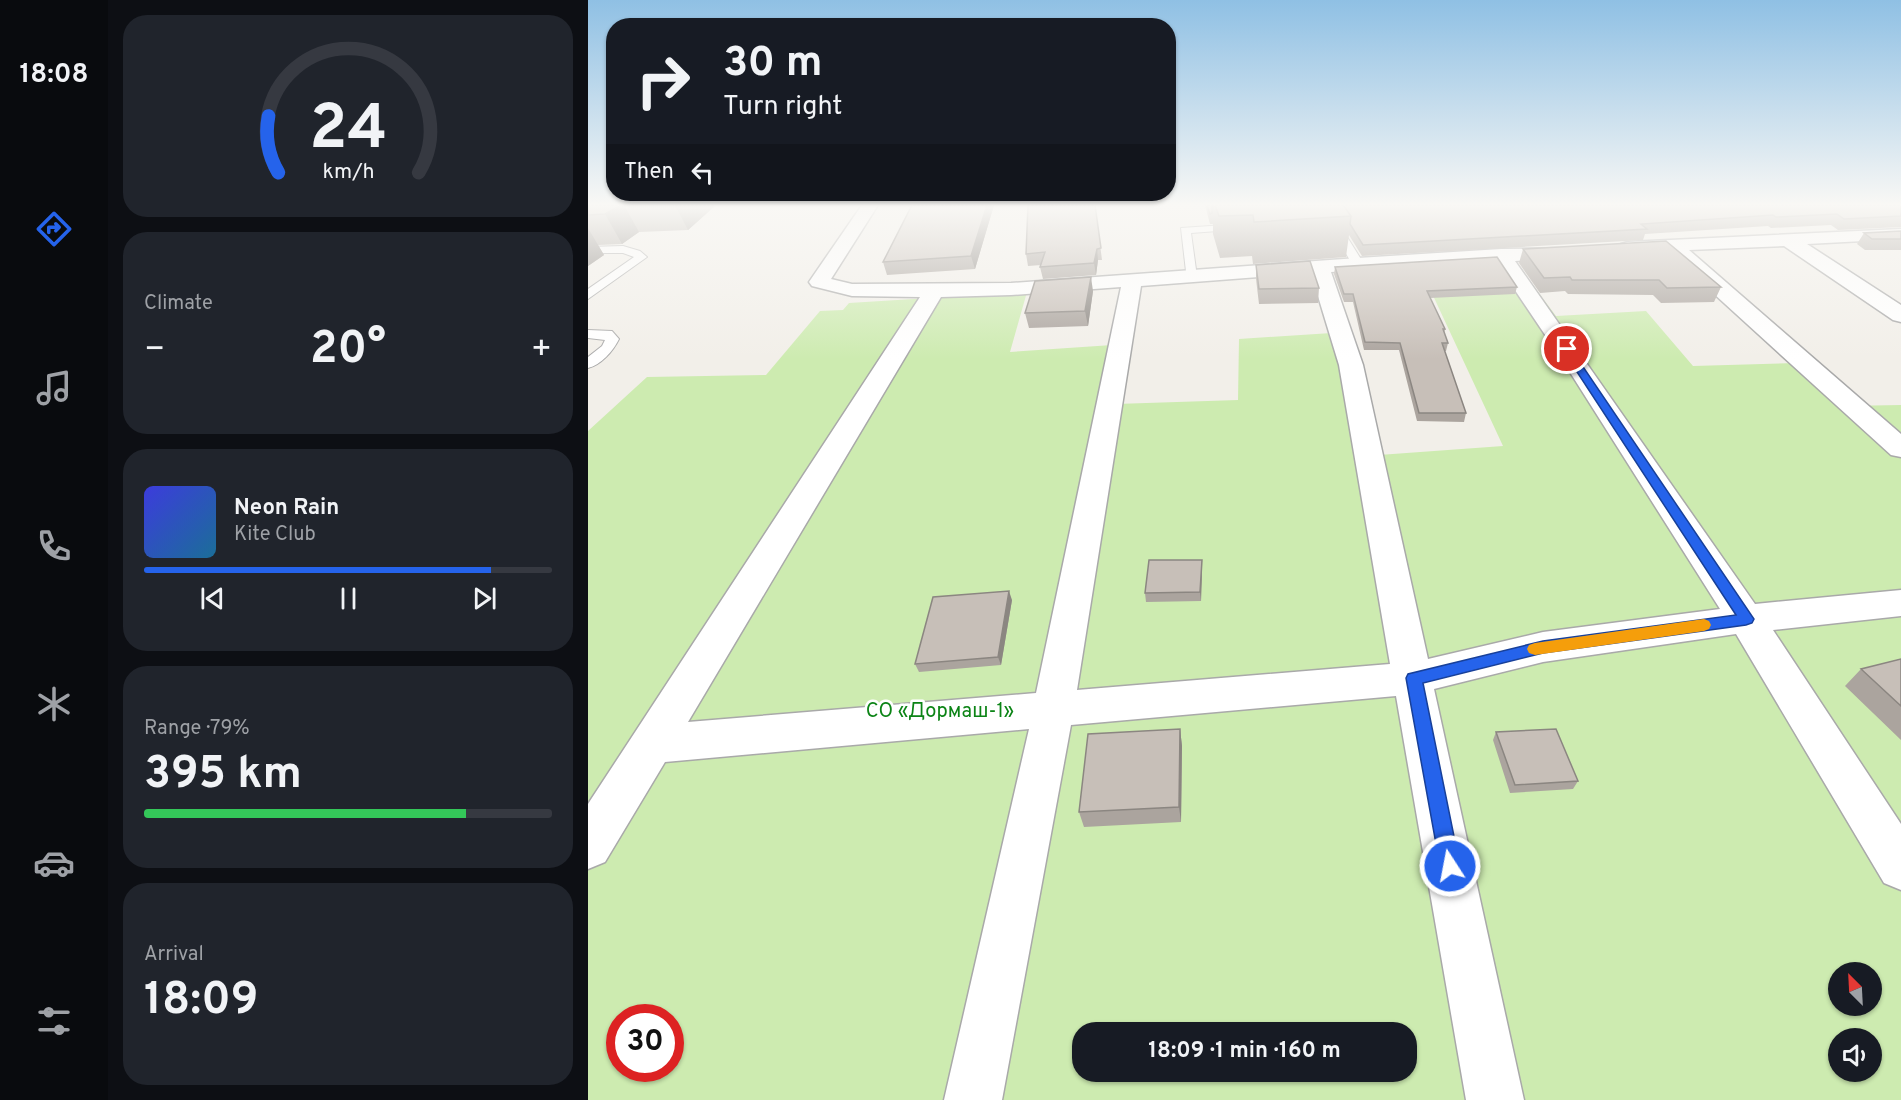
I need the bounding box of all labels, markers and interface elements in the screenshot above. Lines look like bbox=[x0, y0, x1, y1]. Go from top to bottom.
text: 30 m bbox=[723, 38, 822, 91]
icon: right bbox=[624, 42, 702, 120]
text: 18:08 bbox=[19, 58, 89, 92]
text: Turn right bbox=[723, 90, 842, 124]
text: 24 bbox=[309, 92, 387, 171]
icon: left bbox=[686, 156, 719, 189]
text: km/h bbox=[322, 159, 374, 186]
text: Then bbox=[624, 159, 674, 186]
icon: directions bbox=[33, 208, 75, 250]
text: Climate bbox=[144, 291, 213, 317]
text: 20° bbox=[310, 322, 386, 379]
pin bbox=[1541, 323, 1592, 374]
text: − bbox=[144, 330, 165, 372]
text: + bbox=[531, 330, 552, 372]
icon: arrive bbox=[1550, 332, 1583, 365]
icon: music bbox=[33, 367, 75, 409]
text: Neon Rain bbox=[234, 495, 339, 522]
text: Kite Club bbox=[234, 522, 316, 548]
icon: phone bbox=[33, 525, 75, 567]
icon: previous bbox=[196, 582, 229, 615]
icon: pause bbox=[332, 582, 365, 615]
icon: next bbox=[468, 582, 501, 615]
icon: climate bbox=[33, 683, 75, 725]
park label: СО «Дормаш-1» bbox=[866, 699, 1014, 725]
text: Range · 79% bbox=[144, 716, 250, 742]
text: 395 km bbox=[144, 747, 302, 804]
position arrow bbox=[1418, 834, 1482, 898]
icon: car bbox=[33, 842, 75, 884]
text: Arrival bbox=[144, 942, 204, 968]
north arrow bbox=[1828, 962, 1882, 1016]
map controls bbox=[1828, 962, 1882, 1082]
text: 18:09 bbox=[144, 973, 258, 1030]
icon: filters bbox=[33, 1000, 75, 1042]
speed limit sign: 30 bbox=[606, 1004, 684, 1082]
button: sound bbox=[1828, 1028, 1882, 1082]
text: 18:09 · 1 min · 160 m bbox=[1148, 1038, 1341, 1065]

